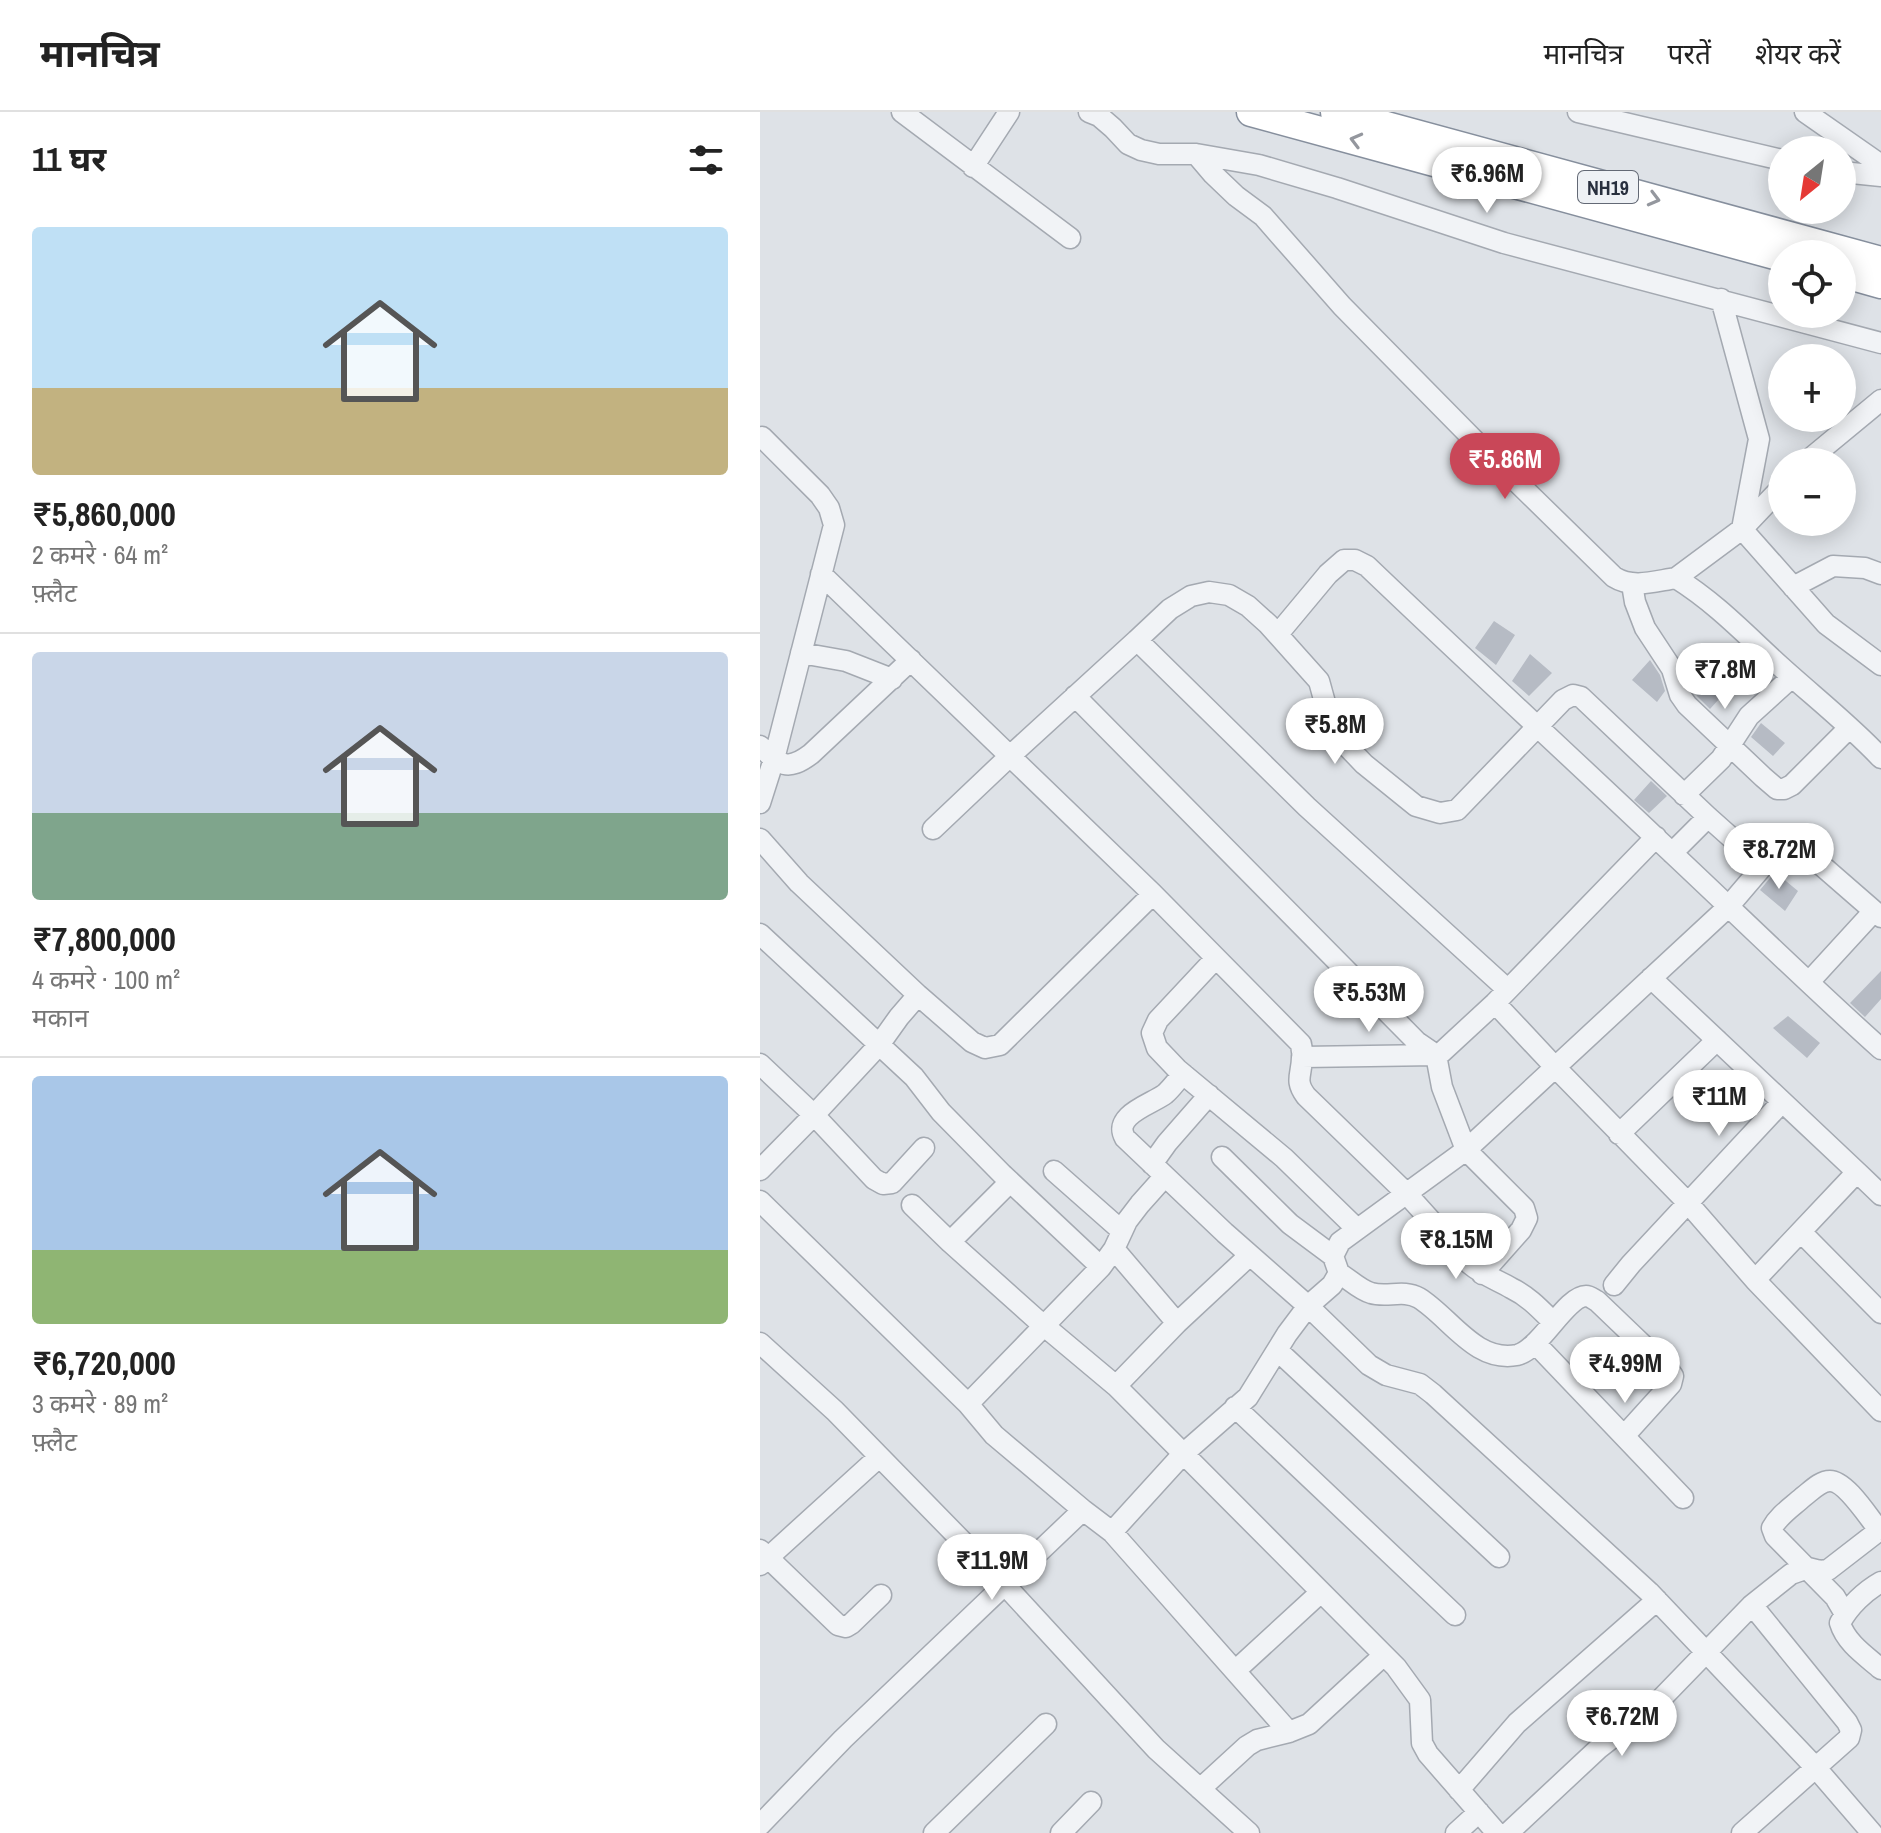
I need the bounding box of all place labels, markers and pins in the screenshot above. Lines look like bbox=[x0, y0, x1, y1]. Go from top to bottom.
pin: ₹6.96M bbox=[1422, 147, 1552, 215]
pin: ₹5.86M bbox=[1440, 433, 1570, 501]
pin: ₹7.8M bbox=[1669, 643, 1781, 711]
pin: ₹5.8M bbox=[1279, 698, 1391, 766]
pin: ₹8.72M bbox=[1714, 823, 1844, 891]
pin: ₹5.53M bbox=[1304, 966, 1434, 1034]
pin: ₹11M bbox=[1672, 1070, 1766, 1138]
pin: ₹8.15M bbox=[1391, 1213, 1521, 1281]
pin: ₹4.99M bbox=[1560, 1337, 1690, 1405]
pin: ₹11.9M bbox=[927, 1534, 1057, 1602]
pin: ₹6.72M bbox=[1557, 1690, 1687, 1758]

